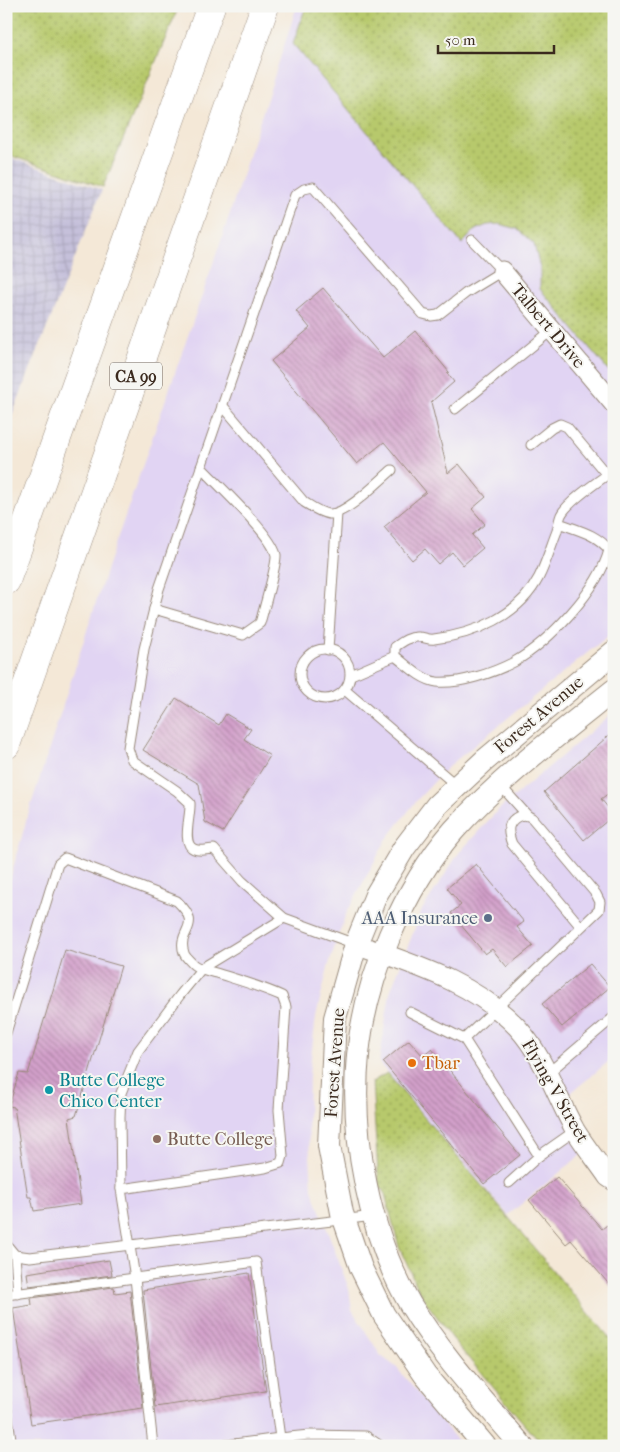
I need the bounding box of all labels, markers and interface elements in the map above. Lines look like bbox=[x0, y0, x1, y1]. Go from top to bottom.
scale bar bbox=[438, 22, 554, 54]
text: 50 m bbox=[445, 31, 476, 49]
street label: Talbert Drive bbox=[506, 279, 590, 373]
road number: CA 99 bbox=[110, 362, 162, 390]
street label: Forest Avenue bbox=[490, 672, 588, 758]
place label: AAA Insurance bbox=[361, 908, 478, 929]
marker: AAA Insurance bbox=[482, 912, 494, 924]
street label: Forest Avenue bbox=[321, 1007, 349, 1119]
street label: Flying V Street bbox=[517, 1035, 593, 1147]
place label: Tbar bbox=[422, 1053, 460, 1074]
marker: Tbar bbox=[406, 1057, 418, 1069]
place label: Butte College Chico Center bbox=[59, 1070, 165, 1112]
marker: Butte College Chico Center bbox=[43, 1084, 55, 1096]
place label: Butte College bbox=[167, 1129, 273, 1150]
marker: Butte College bbox=[151, 1133, 163, 1145]

